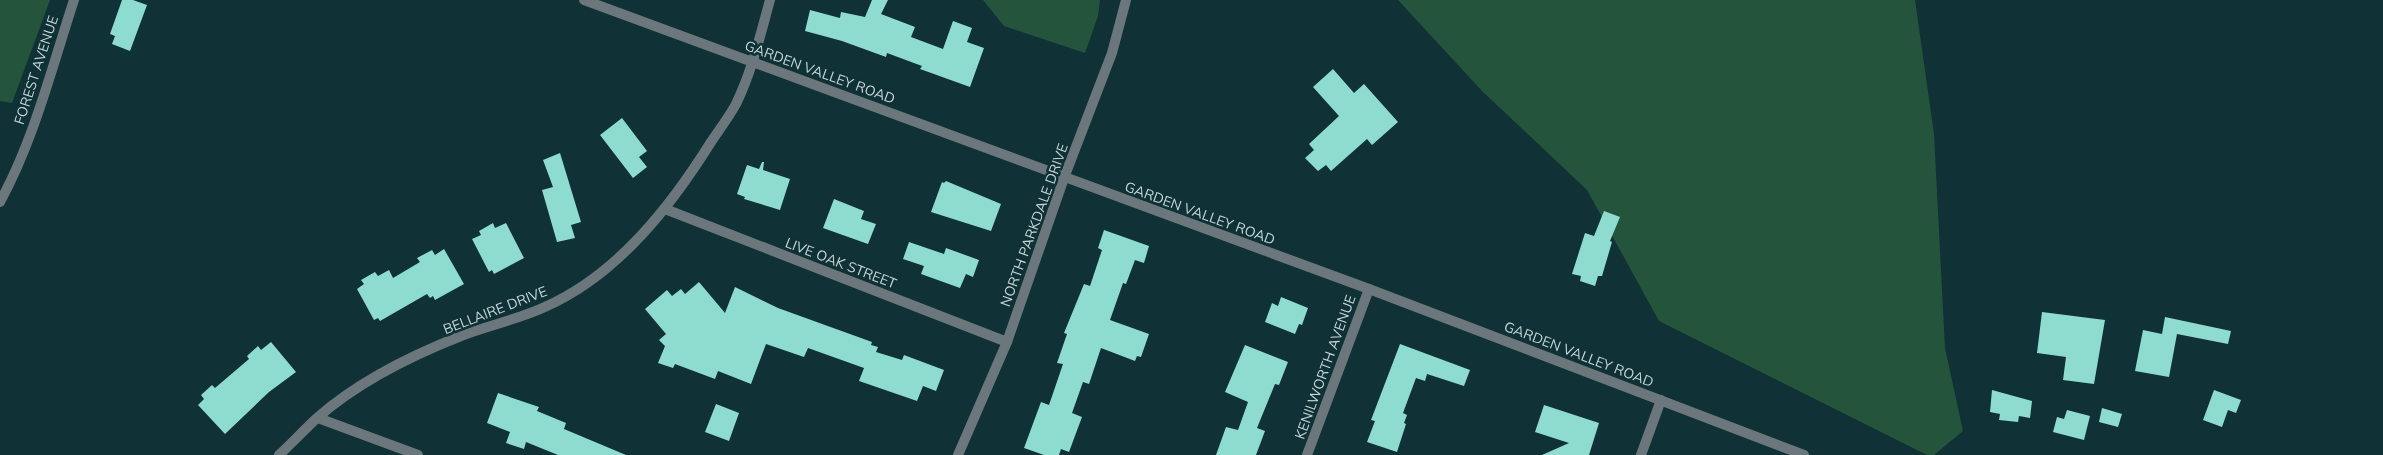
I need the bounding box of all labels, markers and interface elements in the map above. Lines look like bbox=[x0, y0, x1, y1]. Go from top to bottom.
street label: FOREST AVENUE bbox=[10, 13, 62, 127]
street label: GARDEN VALLEY ROAD bbox=[742, 36, 898, 108]
street label: NORTH PARKDALE DRIVE bbox=[996, 141, 1072, 309]
street label: GARDEN VALLEY ROAD bbox=[1122, 177, 1278, 249]
street label: LIVE OAK STREET bbox=[783, 233, 900, 293]
street label: BELLAIRE DRIVE bbox=[440, 282, 550, 338]
street label: KENILWORTH AVENUE bbox=[1290, 292, 1360, 442]
street label: GARDEN VALLEY ROAD bbox=[1502, 317, 1656, 391]

